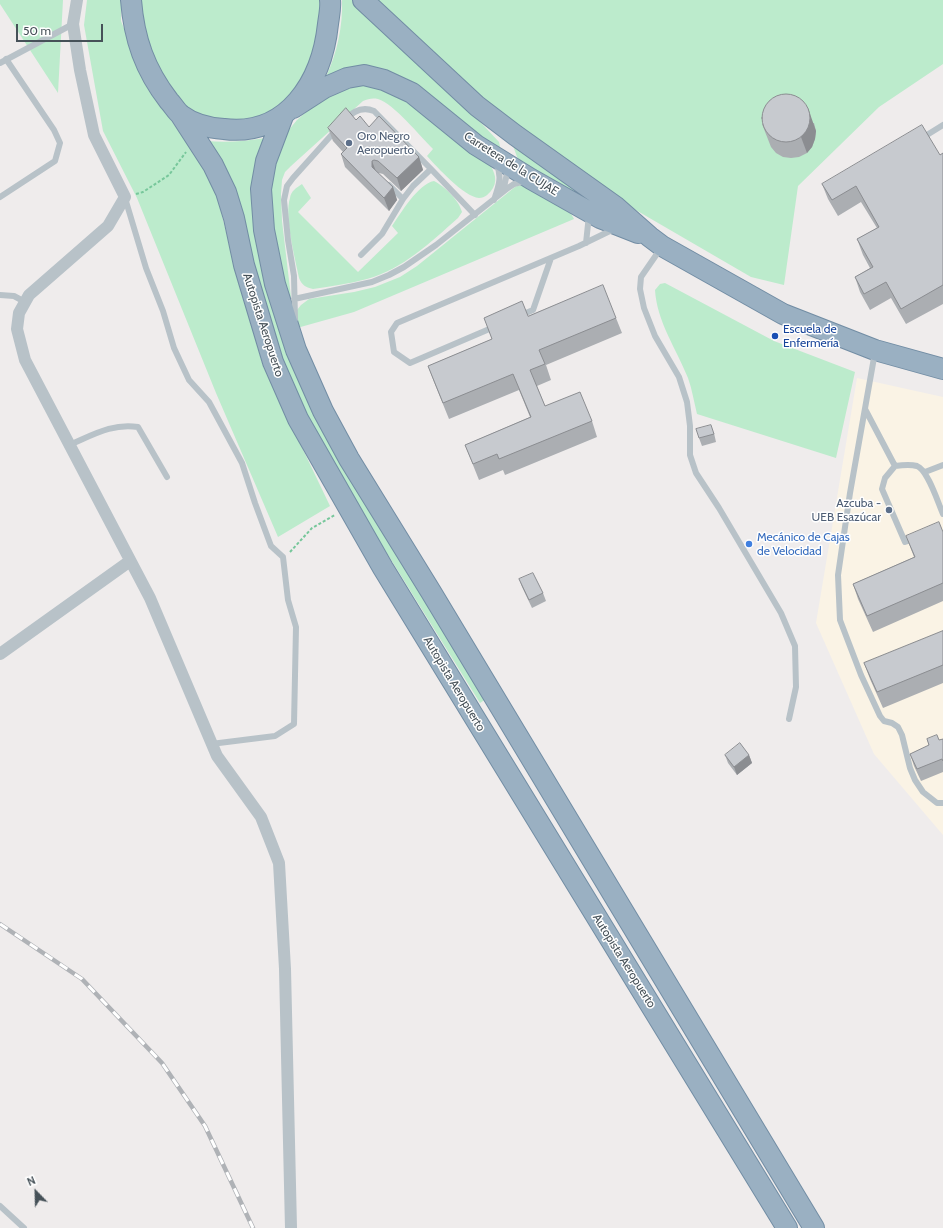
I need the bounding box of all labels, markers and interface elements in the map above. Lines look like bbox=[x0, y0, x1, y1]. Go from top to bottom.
scale bar bbox=[18, 16, 105, 42]
text: 50 m bbox=[23, 23, 51, 38]
place label: Oro Negro Aeropuerto bbox=[357, 129, 414, 157]
street label: Carretera de la CUJAE bbox=[461, 129, 561, 199]
marker: Oro Negro Aeropuerto bbox=[344, 138, 354, 148]
street label: Autopista Aeropuerto bbox=[239, 271, 287, 379]
place label: Escuela de Enfermería bbox=[783, 322, 839, 350]
marker: Escuela de Enfermería bbox=[770, 331, 780, 341]
place label: Azcuba - UEB Esazúcar bbox=[812, 496, 881, 524]
marker: Azcuba - UEB Esazúcar bbox=[884, 505, 894, 515]
place label: Mecánico de Cajas de Velocidad bbox=[757, 530, 850, 558]
marker: Mecánico de Cajas de Velocidad bbox=[744, 539, 754, 549]
street label: Autopista Aeropuerto bbox=[420, 634, 488, 734]
street label: Autopista Aeropuerto bbox=[589, 911, 659, 1011]
north arrow bbox=[16, 1172, 56, 1212]
text: N bbox=[25, 1173, 38, 1189]

